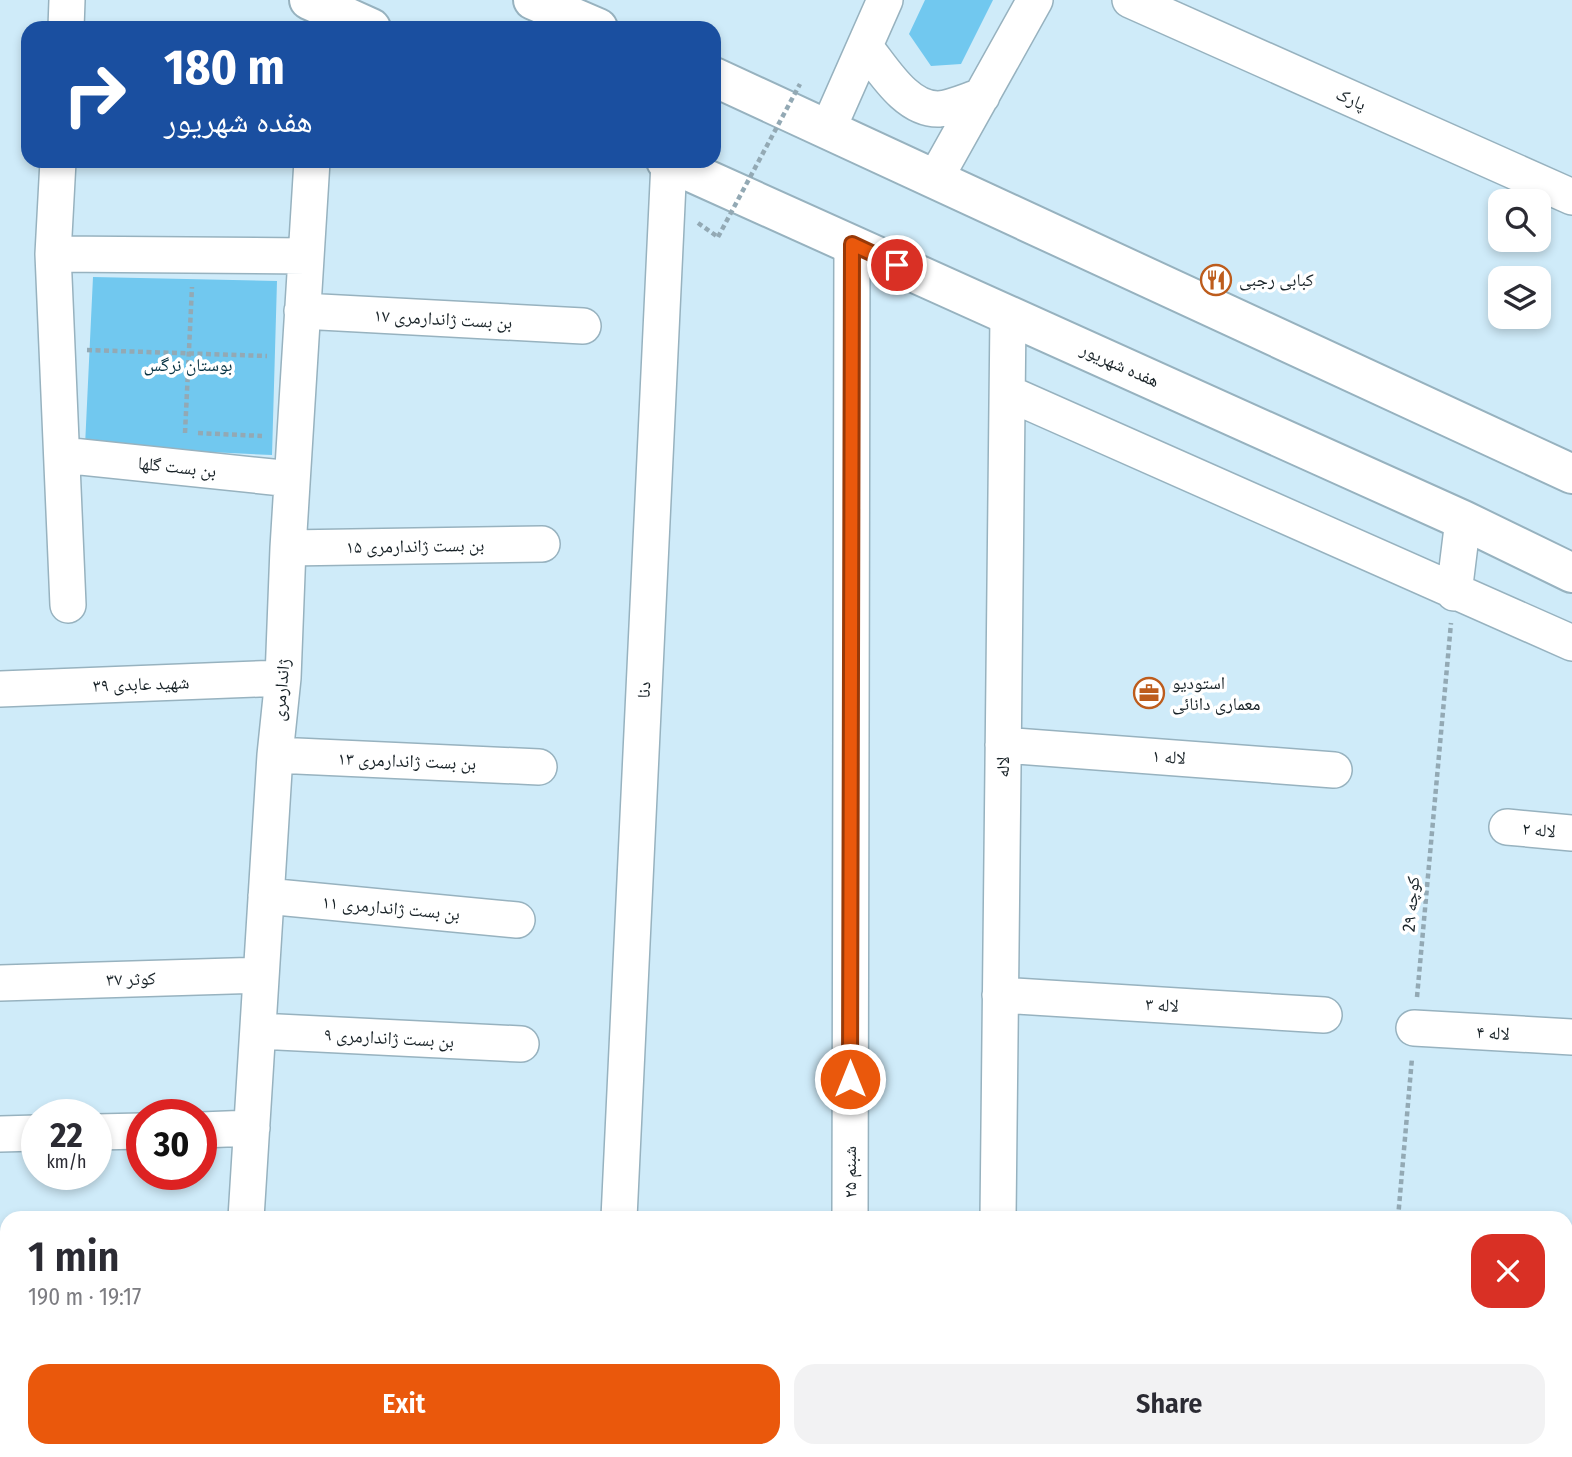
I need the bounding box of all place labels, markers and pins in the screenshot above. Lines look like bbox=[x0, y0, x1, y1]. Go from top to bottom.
pin bbox=[867, 235, 927, 295]
restaurant icon: کبابی رجبی bbox=[1199, 263, 1233, 297]
place label: کبابی رجبی bbox=[1239, 269, 1314, 291]
place label: استودیو معماری دانائی bbox=[1172, 672, 1261, 715]
office icon: استودیو معماری دانائی bbox=[1132, 676, 1166, 710]

